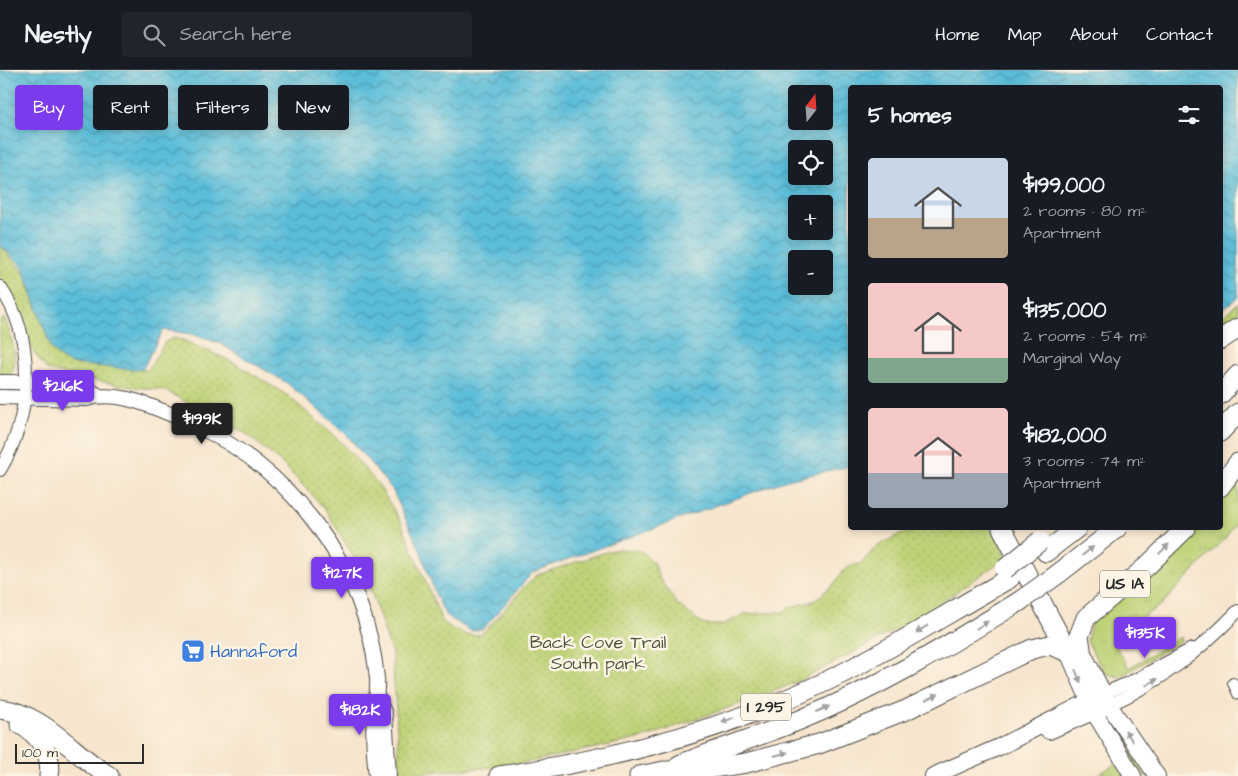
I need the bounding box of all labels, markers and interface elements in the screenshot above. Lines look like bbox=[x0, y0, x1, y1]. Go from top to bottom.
search box bbox=[122, 12, 472, 57]
text: Nestly bbox=[25, 18, 92, 52]
icon: search bbox=[140, 21, 168, 49]
text: Search here bbox=[180, 21, 292, 48]
text: Home bbox=[935, 22, 980, 47]
text: Map bbox=[1008, 22, 1042, 47]
text: About bbox=[1070, 22, 1118, 47]
text: Contact bbox=[1146, 22, 1213, 47]
chip: Buy bbox=[15, 85, 83, 130]
chip: Rent bbox=[93, 85, 168, 130]
chip: Filters bbox=[178, 85, 268, 130]
chip: New bbox=[278, 85, 349, 130]
north arrow bbox=[788, 85, 832, 130]
map controls bbox=[788, 85, 833, 295]
text: 5 homes bbox=[868, 101, 952, 130]
icon: filters bbox=[1175, 101, 1203, 129]
button: locate bbox=[788, 140, 833, 185]
text: $199,000 bbox=[1023, 171, 1105, 200]
icon: home bbox=[908, 178, 968, 238]
button: + bbox=[788, 195, 833, 240]
text: 2 rooms · 80 m² bbox=[1023, 200, 1146, 222]
text: Apartment bbox=[1023, 222, 1101, 244]
button: − bbox=[788, 250, 833, 295]
text: $135,000 bbox=[1023, 296, 1106, 325]
icon: home bbox=[908, 303, 968, 363]
text: 2 rooms · 54 m² bbox=[1023, 325, 1148, 347]
text: Marginal Way bbox=[1023, 347, 1121, 369]
pin: $216K bbox=[28, 370, 98, 412]
text: $216K bbox=[43, 375, 83, 397]
pin: $199K bbox=[167, 402, 237, 445]
text: $199K bbox=[183, 408, 221, 430]
text: $182,000 bbox=[1023, 421, 1107, 450]
icon: home bbox=[908, 428, 968, 488]
text: 3 rooms · 74 m² bbox=[1023, 450, 1146, 472]
text: Apartment bbox=[1023, 472, 1101, 494]
one-way arrow bbox=[1158, 543, 1170, 555]
one-way arrow bbox=[1081, 546, 1094, 557]
pin: $127K bbox=[307, 556, 377, 599]
text: $127K bbox=[322, 562, 362, 584]
road number: US 1A bbox=[1100, 570, 1150, 598]
pin: $135K bbox=[1110, 616, 1180, 659]
one-way arrow bbox=[975, 620, 989, 630]
text: $135K bbox=[1125, 622, 1165, 644]
one-way arrow bbox=[916, 624, 929, 633]
park label: Back Cove Trail South park bbox=[530, 630, 666, 676]
supermarket icon: Hannaford bbox=[180, 638, 206, 664]
place label: Hannaford bbox=[210, 639, 297, 664]
one-way arrow bbox=[1075, 669, 1083, 683]
one-way arrow bbox=[1146, 678, 1159, 687]
one-way arrow bbox=[925, 693, 940, 701]
pin: $182K bbox=[325, 694, 395, 736]
road number: I 295 bbox=[741, 694, 791, 720]
text: $182K bbox=[340, 699, 380, 721]
one-way arrow bbox=[816, 705, 830, 713]
one-way arrow bbox=[720, 716, 735, 724]
one-way arrow bbox=[1124, 729, 1134, 743]
scale bar bbox=[15, 741, 144, 764]
text: 100 m bbox=[22, 743, 58, 763]
one-way arrow bbox=[773, 750, 788, 758]

